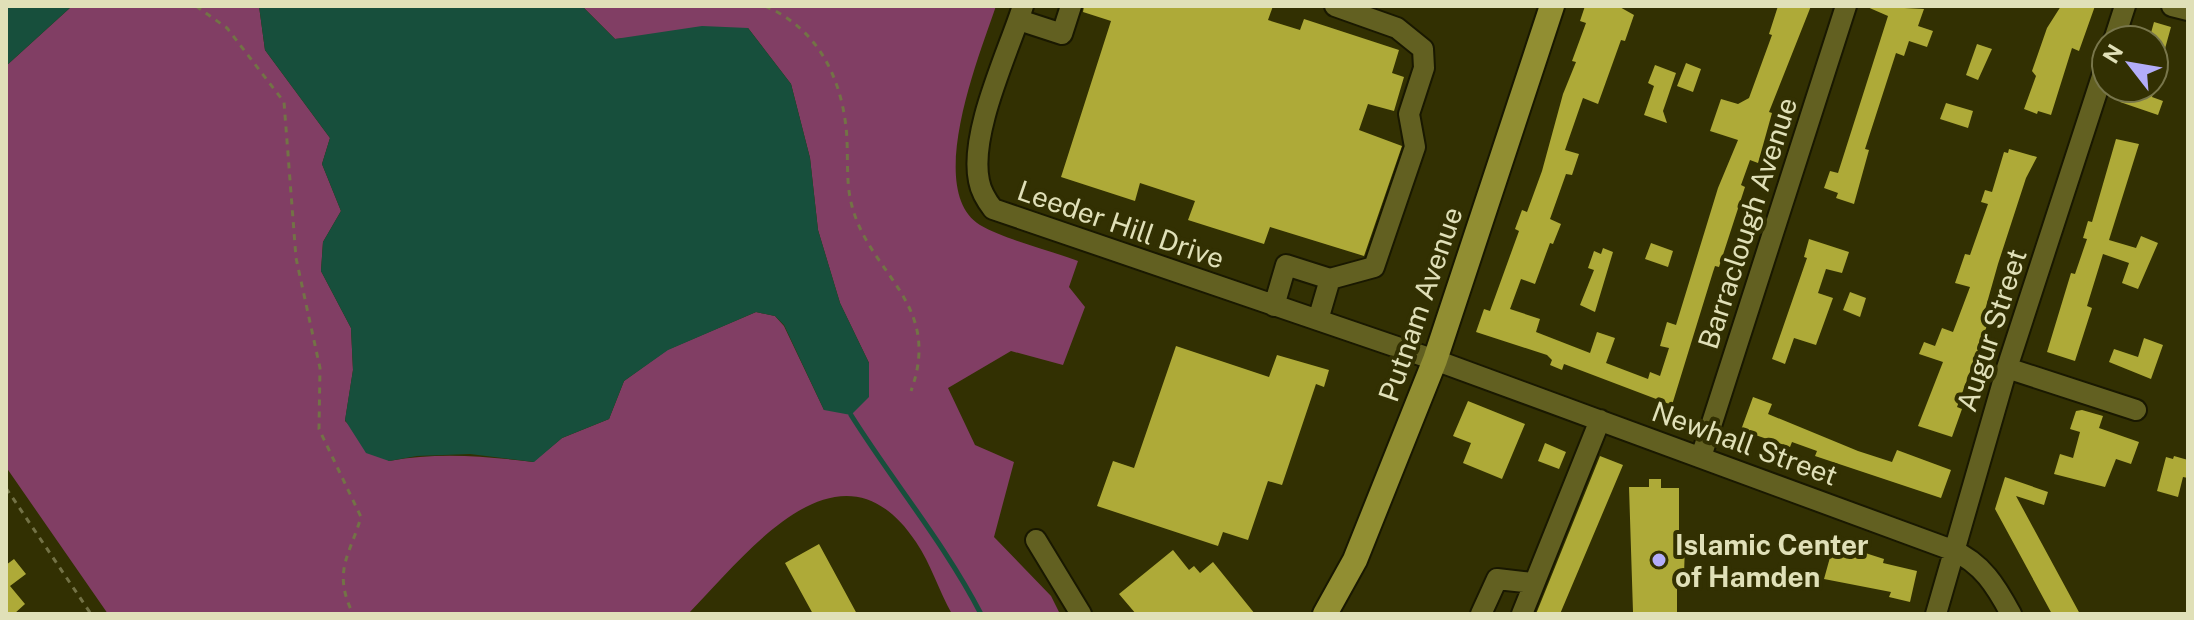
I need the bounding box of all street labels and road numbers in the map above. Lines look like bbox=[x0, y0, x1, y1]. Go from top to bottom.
street label: Barraclough Avenue bbox=[1691, 93, 1803, 353]
street label: Leeder Hill Drive bbox=[1013, 173, 1229, 275]
street label: Putnam Avenue bbox=[1371, 202, 1469, 406]
street label: Augur Street bbox=[1949, 245, 2033, 415]
street label: Newhall Street bbox=[1648, 394, 1842, 492]

